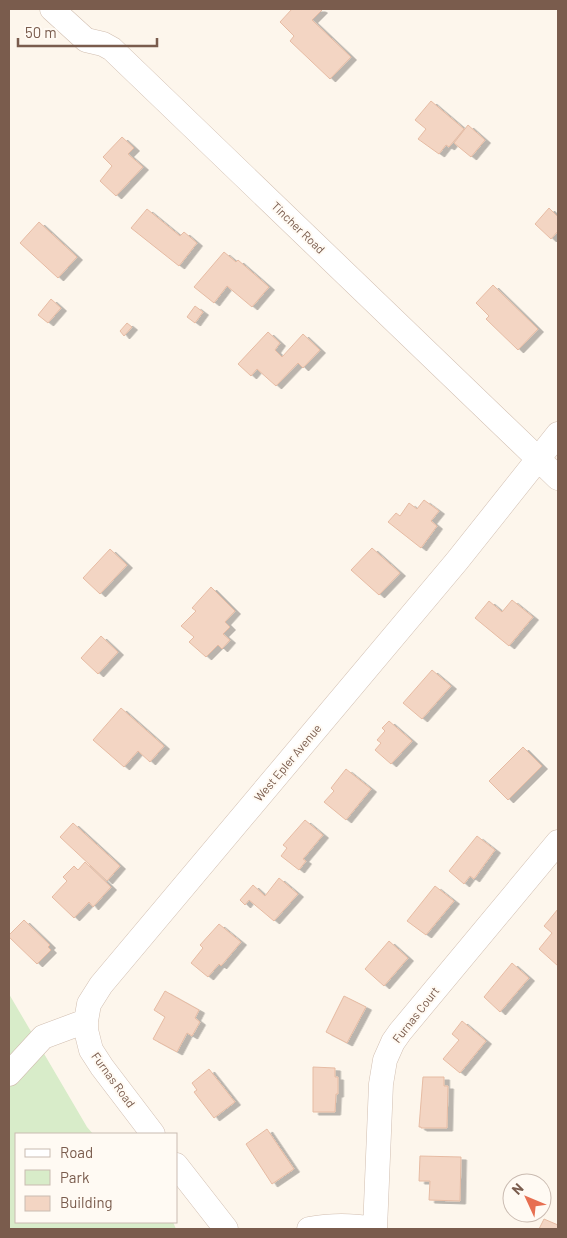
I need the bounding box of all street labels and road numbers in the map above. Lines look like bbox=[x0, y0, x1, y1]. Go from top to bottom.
street label: Tincher Road bbox=[269, 198, 328, 256]
street label: West Epler Avenue bbox=[251, 721, 324, 804]
street label: Furnas Court bbox=[389, 984, 441, 1045]
street label: Furnas Road bbox=[89, 1049, 139, 1110]

